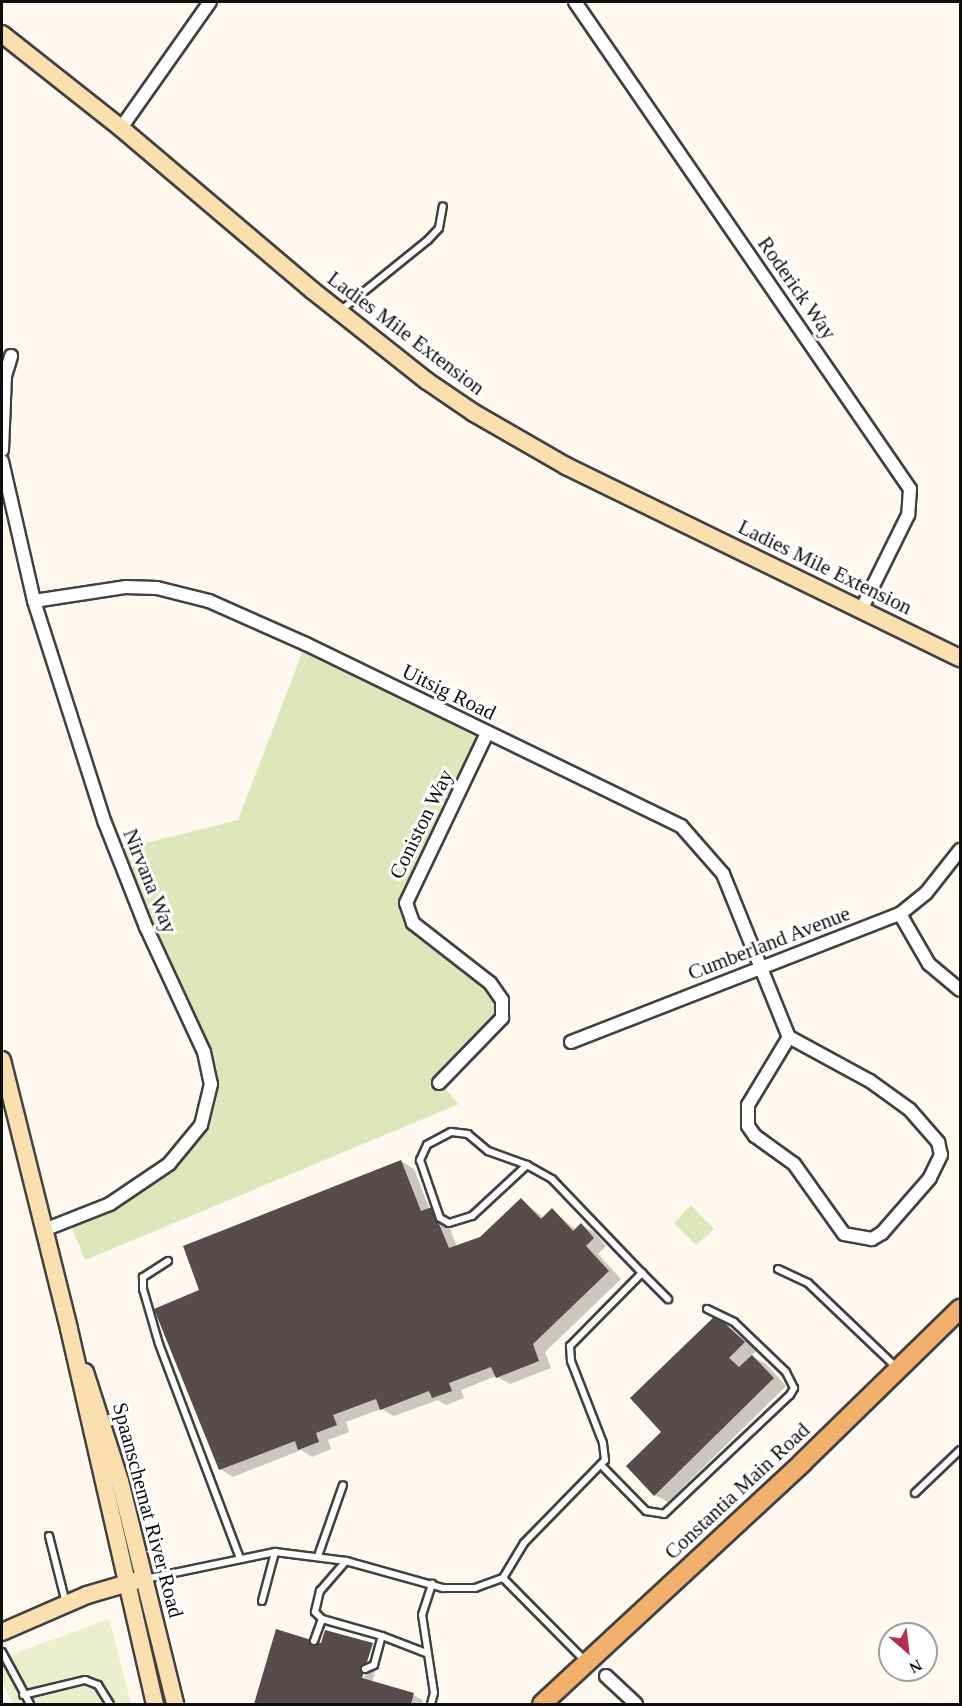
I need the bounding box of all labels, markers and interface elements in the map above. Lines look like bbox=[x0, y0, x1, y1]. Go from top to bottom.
street label: Roderick Way bbox=[752, 232, 842, 344]
street label: Ladies Mile Extension bbox=[322, 266, 490, 400]
street label: Ladies Mile Extension bbox=[734, 514, 916, 620]
street label: Uitsig Road bbox=[398, 659, 500, 725]
street label: Coniston Way bbox=[384, 765, 458, 883]
street label: Nirvana Way bbox=[118, 825, 182, 937]
street label: Cumberland Avenue bbox=[684, 900, 854, 986]
street label: Spaanschemat River Road bbox=[107, 1400, 189, 1620]
street label: Constantia Main Road bbox=[659, 1417, 815, 1565]
north arrow bbox=[878, 1622, 938, 1682]
text: N bbox=[907, 1656, 925, 1677]

